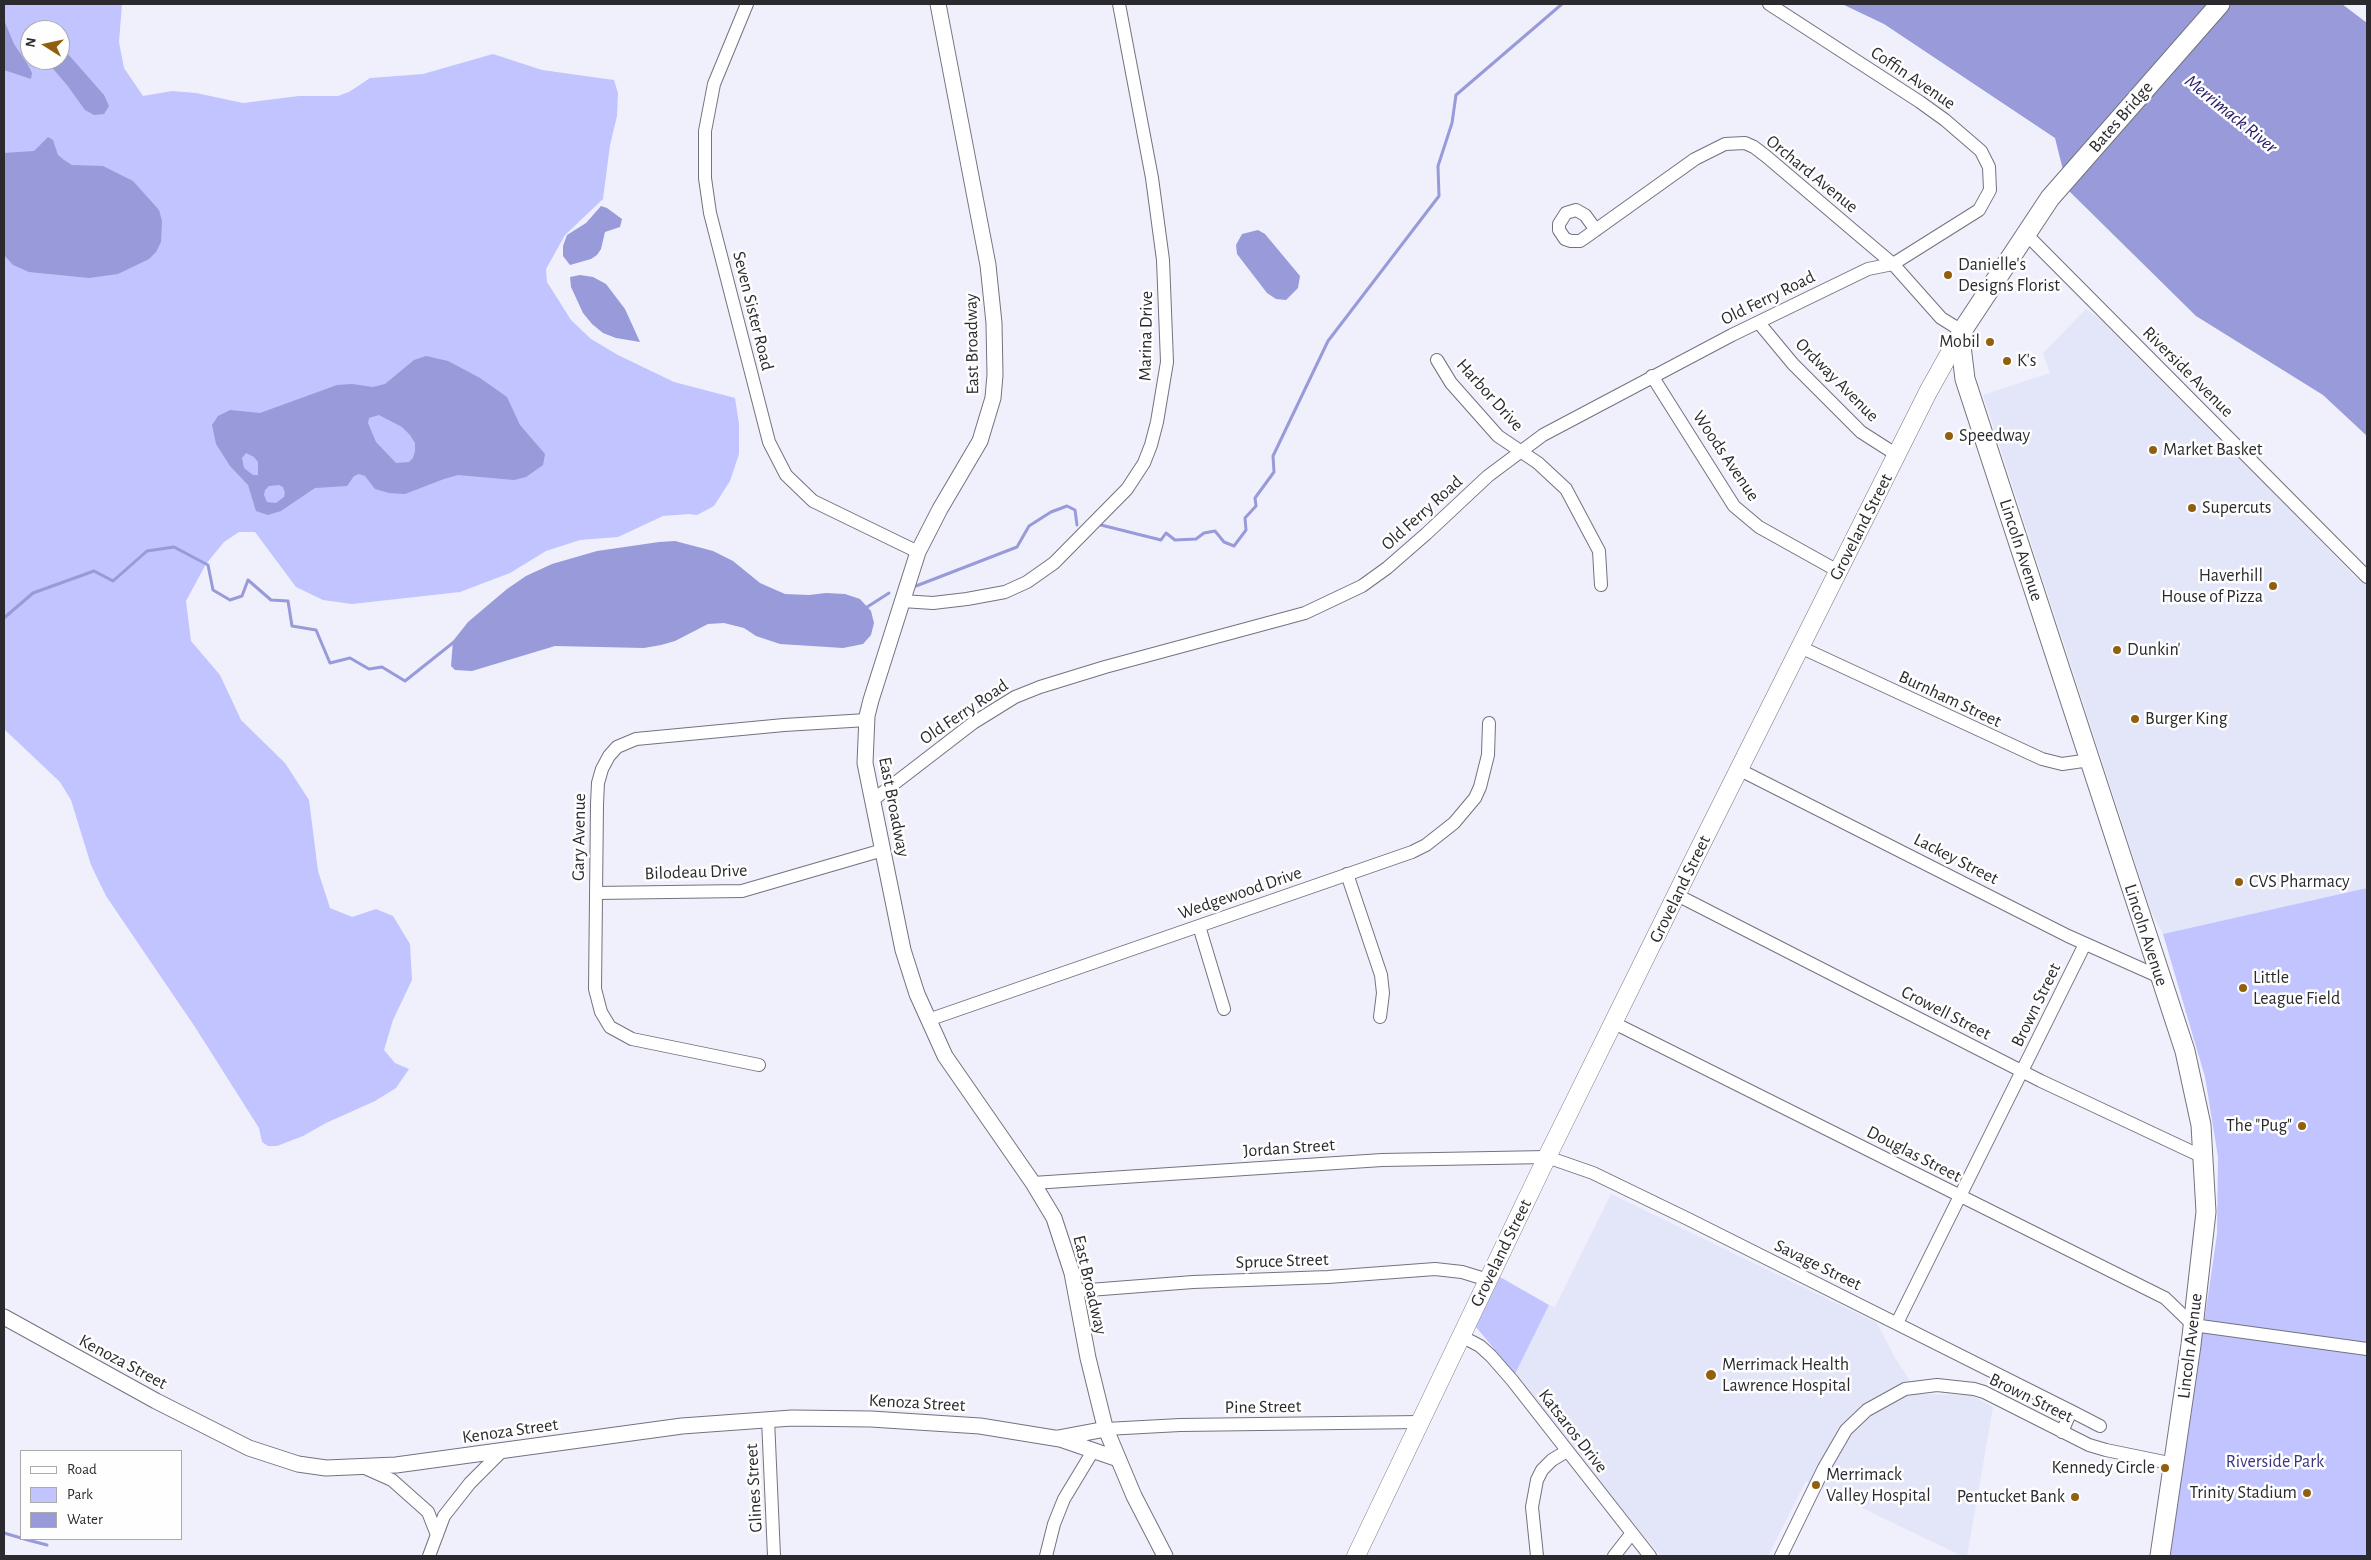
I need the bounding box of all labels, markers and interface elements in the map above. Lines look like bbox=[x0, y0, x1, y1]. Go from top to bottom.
north arrow bbox=[20, 20, 70, 70]
text: N bbox=[23, 37, 39, 49]
street label: Coffin Avenue bbox=[1866, 42, 1960, 114]
water label: Merrimack River bbox=[2180, 70, 2282, 158]
street label: Bates Bridge bbox=[2084, 77, 2158, 157]
street label: Orchard Avenue bbox=[1762, 130, 1862, 218]
street label: Seven Sister Road bbox=[728, 249, 778, 373]
place label: Danielle's Designs Florist bbox=[1958, 254, 2060, 296]
street label: Old Ferry Road bbox=[1717, 266, 1819, 330]
marker: Danielle's Designs Florist bbox=[1942, 269, 1954, 281]
street label: Marina Drive bbox=[1134, 291, 1158, 381]
street label: East Broadway bbox=[960, 293, 984, 395]
street label: Riverside Avenue bbox=[2138, 322, 2238, 422]
place label: Mobil bbox=[1939, 331, 1980, 353]
street label: Ordway Avenue bbox=[1791, 334, 1883, 426]
marker: Mobil bbox=[1984, 336, 1996, 348]
place label: K's bbox=[2017, 350, 2036, 372]
street label: Harbor Drive bbox=[1452, 354, 1528, 436]
marker: K's bbox=[2001, 355, 2013, 367]
street label: Woods Avenue bbox=[1688, 407, 1764, 505]
place label: Speedway bbox=[1959, 425, 2030, 447]
marker: Speedway bbox=[1943, 430, 1955, 442]
place label: Market Basket bbox=[2163, 439, 2263, 461]
marker: Market Basket bbox=[2147, 444, 2159, 456]
street label: Groveland Street bbox=[1825, 470, 1897, 584]
street label: Old Ferry Road bbox=[1377, 471, 1467, 555]
street label: Lincoln Avenue bbox=[1994, 496, 2048, 604]
place label: Supercuts bbox=[2202, 497, 2271, 519]
marker: Supercuts bbox=[2186, 502, 2198, 514]
place label: Haverhill House of Pizza bbox=[2161, 565, 2263, 608]
marker: Haverhill House of Pizza bbox=[2267, 580, 2279, 592]
place label: Dunkin' bbox=[2127, 639, 2181, 661]
marker: Dunkin' bbox=[2111, 644, 2123, 656]
street label: Burnham Street bbox=[1895, 666, 2005, 732]
street label: Old Ferry Road bbox=[916, 675, 1012, 749]
place label: Burger King bbox=[2145, 708, 2228, 730]
marker: Burger King bbox=[2129, 713, 2141, 725]
street label: East Broadway bbox=[874, 755, 914, 859]
street label: Gary Avenue bbox=[567, 793, 591, 881]
street label: Lackey Street bbox=[1910, 829, 2002, 889]
street label: Groveland Street bbox=[1645, 832, 1715, 946]
street label: Bilodeau Drive bbox=[644, 859, 748, 885]
street label: Wedgewood Drive bbox=[1175, 862, 1305, 924]
place label: CVS Pharmacy bbox=[2249, 871, 2350, 893]
marker: CVS Pharmacy bbox=[2233, 876, 2245, 888]
street label: Lincoln Avenue bbox=[2119, 881, 2173, 989]
street label: Brown Street bbox=[2006, 960, 2066, 1050]
place label: Little League Field bbox=[2253, 967, 2340, 1010]
street label: Crowell Street bbox=[1898, 981, 1994, 1045]
marker: Little League Field bbox=[2237, 982, 2249, 994]
place label: The "Pug" bbox=[2226, 1115, 2292, 1137]
marker: The "Pug" bbox=[2296, 1120, 2308, 1132]
street label: Douglas Street bbox=[1863, 1121, 1965, 1187]
street label: Jordan Street bbox=[1242, 1134, 1336, 1162]
street label: Groveland Street bbox=[1466, 1196, 1536, 1310]
street label: East Broadway bbox=[1068, 1233, 1112, 1337]
street label: Savage Street bbox=[1771, 1235, 1865, 1295]
street label: Spruce Street bbox=[1235, 1249, 1329, 1273]
street label: Lincoln Avenue bbox=[2173, 1292, 2207, 1400]
street label: Kenoza Street bbox=[75, 1330, 171, 1394]
place label: Merrimack Health Lawrence Hospital bbox=[1722, 1354, 1851, 1396]
marker: Merrimack Health Lawrence Hospital bbox=[1704, 1368, 1718, 1382]
street label: Brown Street bbox=[1986, 1368, 2076, 1428]
street label: Katsaros Drive bbox=[1534, 1385, 1612, 1477]
street label: Kenoza Street bbox=[868, 1390, 966, 1416]
street label: Pine Street bbox=[1224, 1396, 1302, 1418]
street label: Kenoza Street bbox=[461, 1414, 559, 1448]
street label: Glines Street bbox=[741, 1443, 767, 1533]
legend bbox=[20, 1450, 182, 1540]
park label: Riverside Park bbox=[2226, 1451, 2324, 1473]
place label: Kennedy Circle bbox=[2051, 1457, 2155, 1479]
text: Road bbox=[67, 1462, 97, 1477]
marker: Kennedy Circle bbox=[2159, 1462, 2171, 1474]
place label: Merrimack Valley Hospital bbox=[1826, 1464, 1931, 1506]
marker: Merrimack Valley Hospital bbox=[1810, 1479, 1822, 1491]
place label: Trinity Stadium bbox=[2190, 1482, 2297, 1504]
place label: Pentucket Bank bbox=[1957, 1486, 2065, 1508]
text: Park bbox=[67, 1487, 93, 1502]
marker: Trinity Stadium bbox=[2301, 1487, 2313, 1499]
marker: Pentucket Bank bbox=[2069, 1491, 2081, 1503]
text: Water bbox=[67, 1512, 103, 1527]

